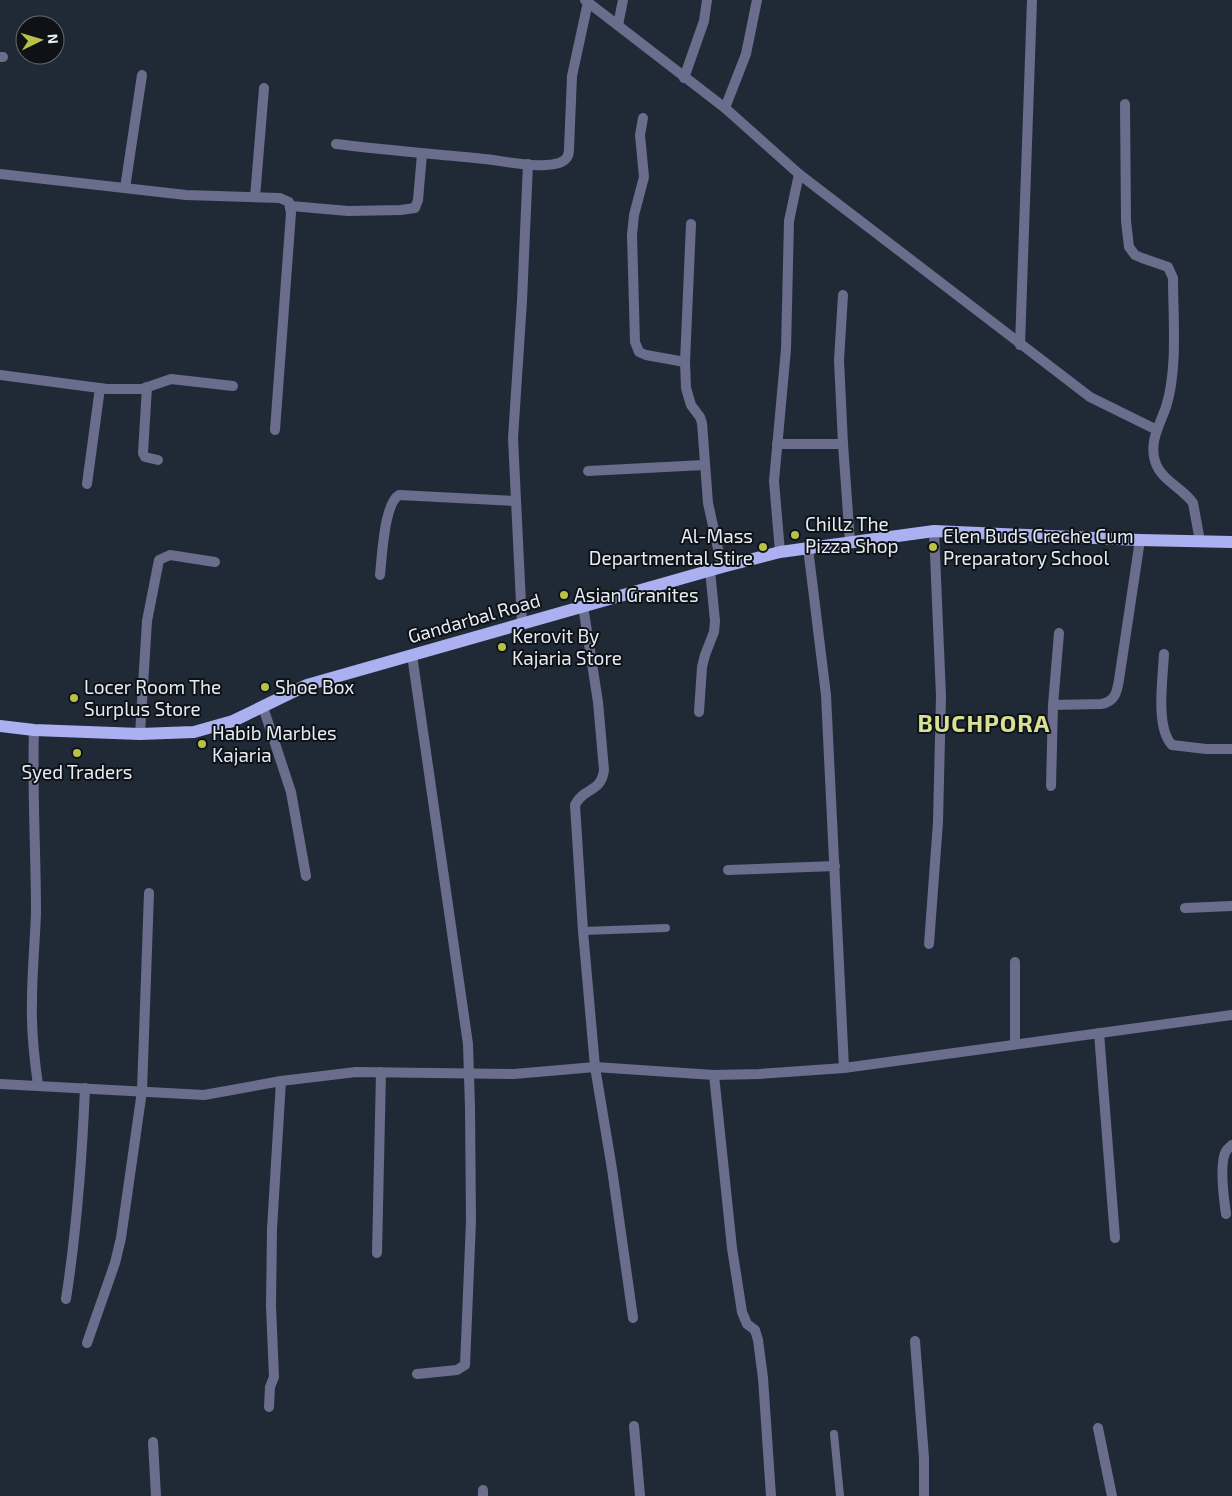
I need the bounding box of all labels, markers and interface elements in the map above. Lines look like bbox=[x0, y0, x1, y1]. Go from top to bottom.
north arrow bbox=[15, 15, 65, 65]
text: N bbox=[45, 33, 62, 45]
place label: Chillz The Pizza Shop bbox=[805, 512, 898, 557]
place label: Al-Mass Departmental Stire bbox=[589, 524, 753, 569]
place label: Elen Buds Creche Cum Preparatory School bbox=[943, 524, 1134, 569]
marker: Chillz The Pizza Shop bbox=[789, 529, 801, 541]
marker: Al-Mass Departmental Stire bbox=[757, 541, 769, 553]
marker: Elen Buds Creche Cum Preparatory School bbox=[927, 541, 939, 553]
place label: Asian Granites bbox=[574, 583, 699, 606]
street label: Gandarbal Road bbox=[405, 588, 543, 647]
marker: Asian Granites bbox=[558, 589, 570, 601]
place label: Kerovit By Kajaria Store bbox=[512, 624, 622, 669]
marker: Kerovit By Kajaria Store bbox=[496, 641, 508, 653]
place label: Locer Room The Surplus Store bbox=[84, 675, 221, 720]
place label: Shoe Box bbox=[275, 675, 354, 698]
marker: Shoe Box bbox=[259, 681, 271, 693]
marker: Locer Room The Surplus Store bbox=[68, 692, 80, 704]
district label: BUCHPORA bbox=[917, 708, 1051, 737]
place label: Habib Marbles Kajaria bbox=[212, 721, 337, 766]
marker: Habib Marbles Kajaria bbox=[196, 738, 208, 750]
marker: Syed Traders bbox=[71, 747, 83, 759]
place label: Syed Traders bbox=[21, 760, 133, 783]

